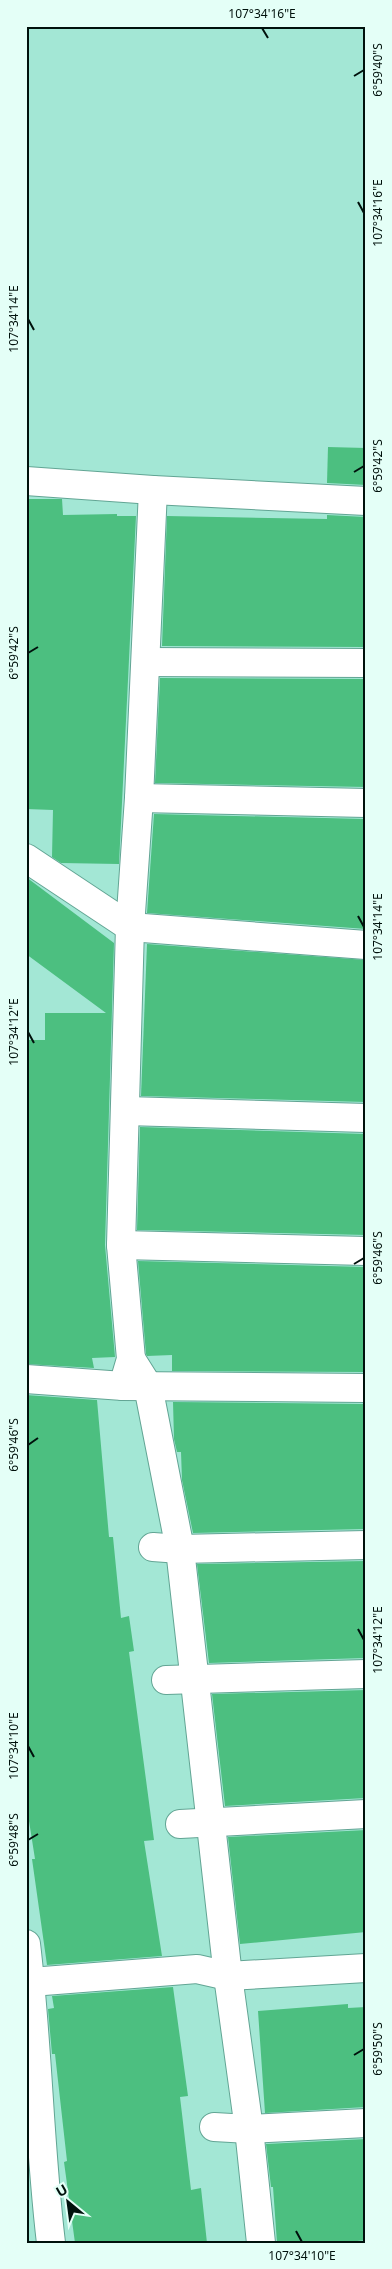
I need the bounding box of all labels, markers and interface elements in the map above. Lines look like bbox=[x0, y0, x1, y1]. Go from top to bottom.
text: 107°34'16"E bbox=[228, 5, 296, 22]
text: 6°59'40"S bbox=[369, 43, 386, 97]
text: 107°34'16"E bbox=[369, 179, 386, 247]
text: 107°34'14"E bbox=[5, 285, 22, 353]
text: 6°59'42"S bbox=[369, 439, 386, 493]
text: 6°59'42"S bbox=[5, 626, 22, 680]
text: 107°34'14"E bbox=[369, 893, 386, 961]
text: 107°34'12"E bbox=[5, 998, 22, 1066]
text: 6°59'46"S bbox=[369, 1231, 386, 1285]
text: 6°59'46"S bbox=[5, 1418, 22, 1472]
text: 107°34'12"E bbox=[369, 1606, 386, 1674]
text: 107°34'10"E bbox=[5, 1712, 22, 1780]
text: 6°59'48"S bbox=[5, 1813, 22, 1867]
text: 6°59'50"S bbox=[369, 2022, 386, 2076]
north arrow bbox=[42, 2176, 92, 2226]
text: U bbox=[52, 2179, 71, 2201]
text: 107°34'10"E bbox=[268, 2247, 336, 2264]

